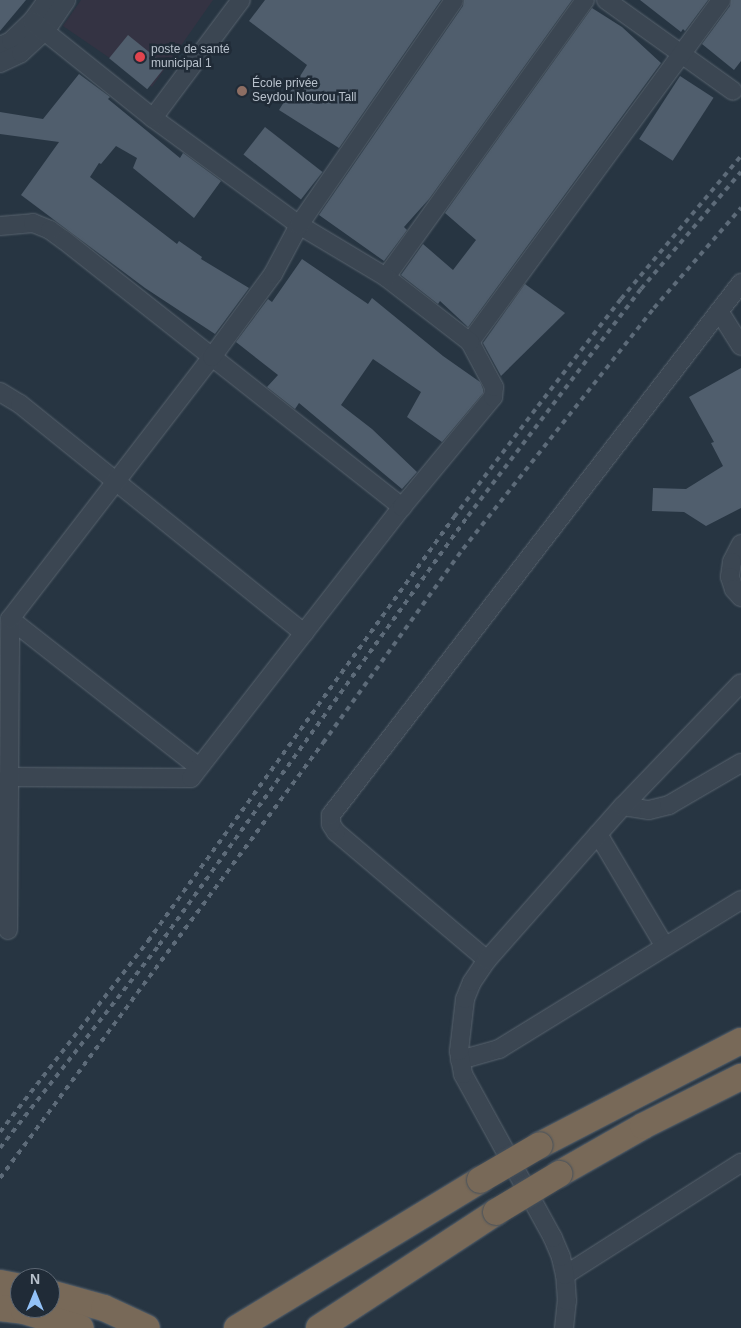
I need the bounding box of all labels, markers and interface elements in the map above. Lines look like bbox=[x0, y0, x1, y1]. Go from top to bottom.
place label: poste de santé municipal 1 bbox=[151, 43, 230, 71]
marker: poste de santé municipal 1 bbox=[133, 50, 147, 64]
place label: École privée Seydou Nourou Tall bbox=[252, 77, 357, 105]
marker: École privée Seydou Nourou Tall bbox=[236, 85, 248, 97]
north arrow bbox=[10, 1268, 60, 1318]
text: N bbox=[30, 1271, 40, 1287]

